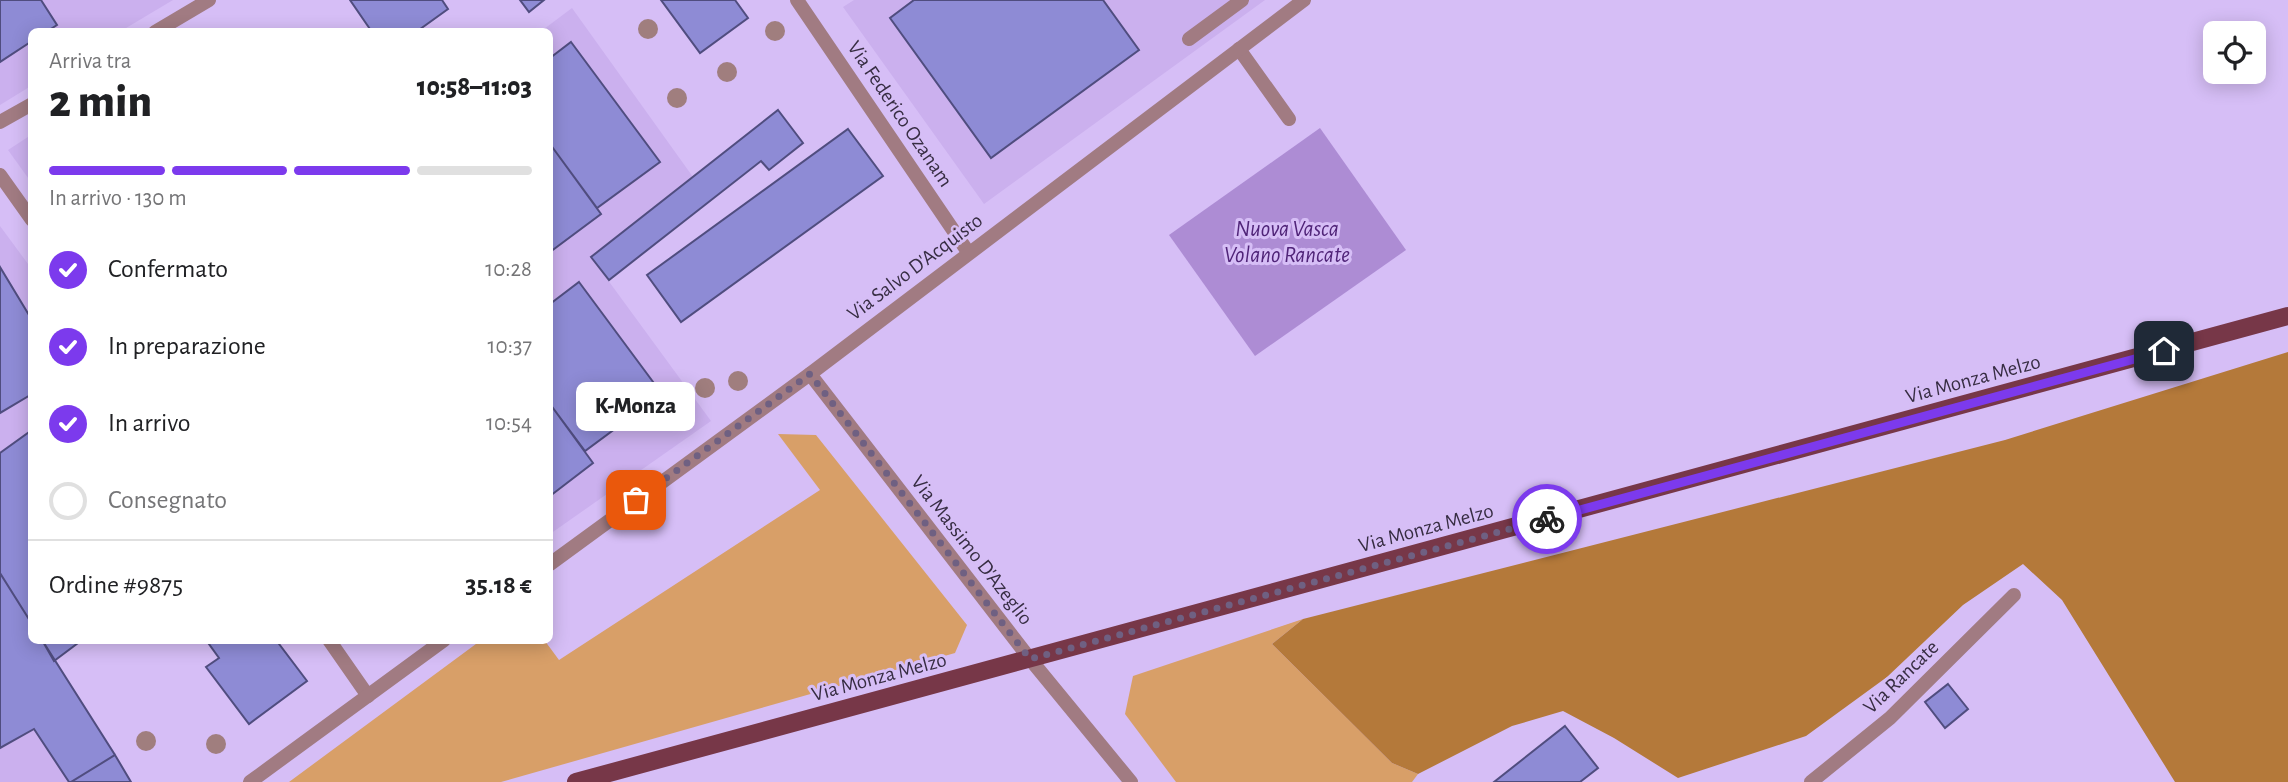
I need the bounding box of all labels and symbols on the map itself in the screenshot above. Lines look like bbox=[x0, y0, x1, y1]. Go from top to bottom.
street label: Via Federico Ozanam bbox=[843, 37, 957, 191]
street label: Via Salvo D'Acquisto bbox=[844, 210, 986, 324]
water label: Nuova Vasca Volano Rancate bbox=[1224, 218, 1350, 267]
pin bbox=[2134, 321, 2194, 381]
street label: Via Monza Melzo bbox=[1903, 351, 2043, 407]
callout: K-Monza bbox=[576, 381, 696, 430]
pin bbox=[606, 470, 666, 530]
street label: Via Massimo D'Azeglio bbox=[907, 471, 1037, 629]
courier bbox=[1512, 484, 1582, 554]
street label: Via Monza Melzo bbox=[1356, 500, 1496, 556]
street label: Via Rancate bbox=[1859, 636, 1943, 718]
street label: Via Monza Melzo bbox=[809, 649, 949, 705]

